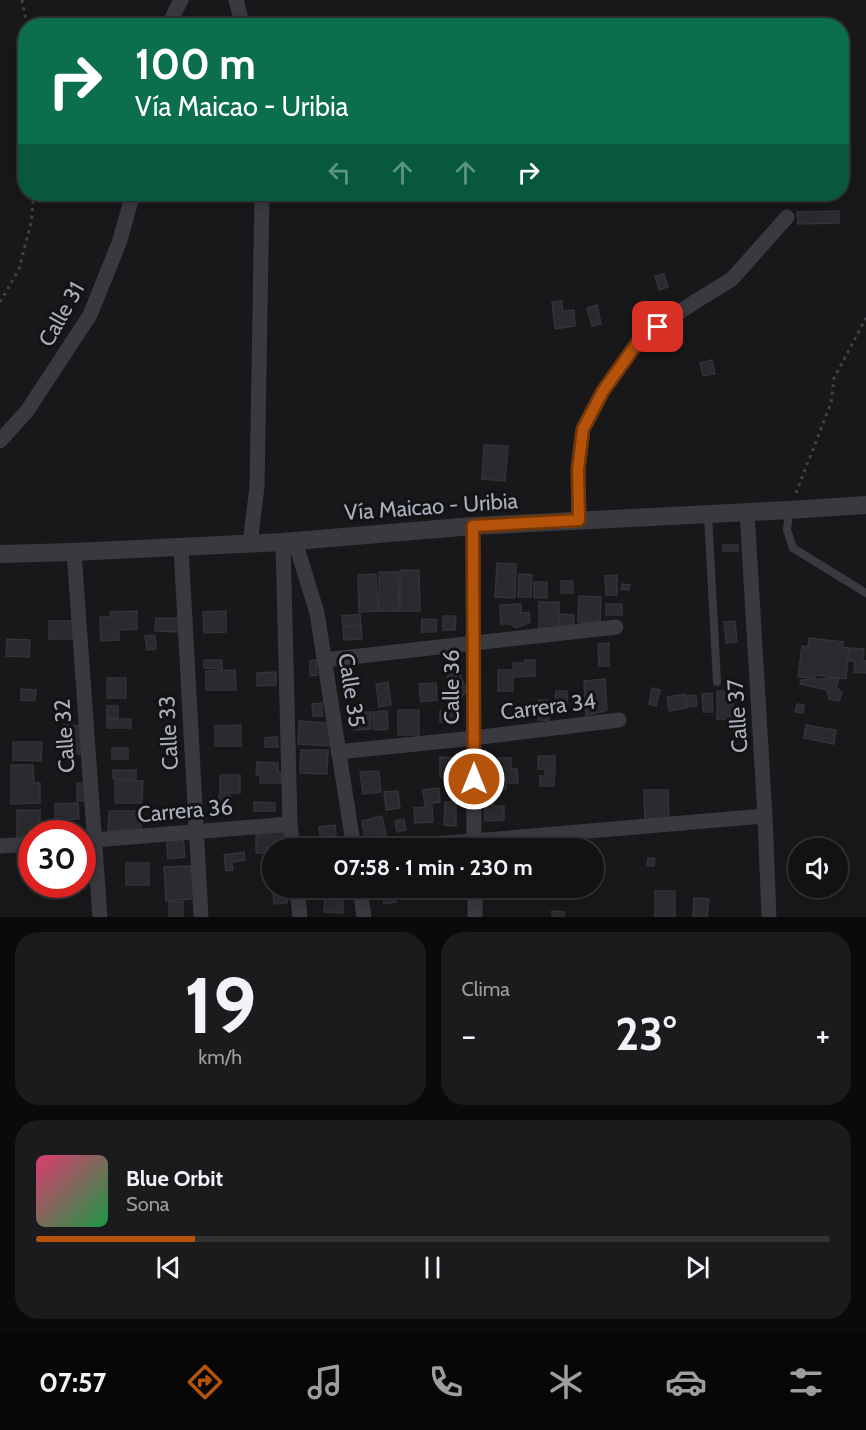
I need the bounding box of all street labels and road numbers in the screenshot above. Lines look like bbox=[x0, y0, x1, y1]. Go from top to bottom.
street label: Calle 31 bbox=[33, 277, 90, 351]
street label: Vía Maicao - Uribia bbox=[343, 487, 519, 526]
street label: Calle 36 bbox=[438, 650, 465, 725]
street label: Calle 35 bbox=[332, 651, 371, 729]
street label: Calle 37 bbox=[721, 678, 754, 754]
street label: Carrera 34 bbox=[499, 687, 598, 726]
street label: Calle 33 bbox=[153, 695, 184, 771]
street label: Calle 32 bbox=[48, 698, 81, 774]
street label: Carrera 36 bbox=[136, 793, 234, 828]

